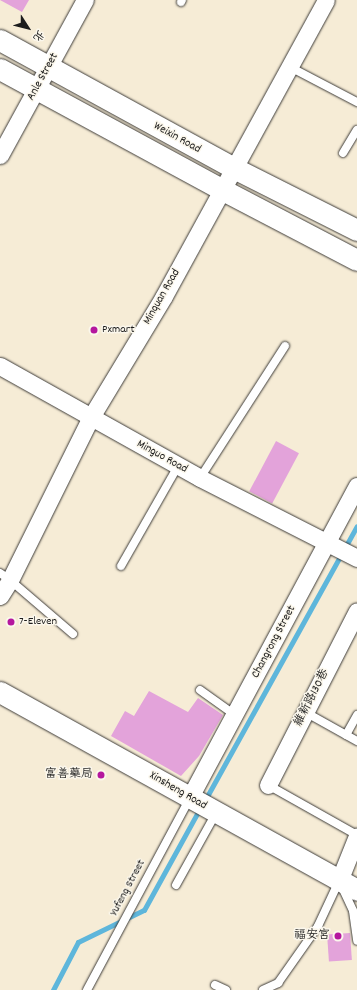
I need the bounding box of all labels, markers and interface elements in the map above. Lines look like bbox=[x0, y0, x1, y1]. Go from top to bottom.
north arrow bbox=[8, 8, 48, 48]
text: 北 bbox=[28, 26, 47, 44]
street label: Anle Street bbox=[24, 51, 62, 103]
street label: Weixin Road bbox=[151, 119, 203, 157]
street label: Minquan Road bbox=[140, 267, 184, 327]
place label: Pxmart bbox=[102, 323, 135, 337]
marker: Pxmart bbox=[89, 325, 99, 335]
street label: Minguo Road bbox=[134, 437, 190, 477]
street label: Changrong Street bbox=[249, 603, 299, 681]
place label: 7-Eleven bbox=[19, 615, 57, 629]
marker: 7-Eleven bbox=[6, 617, 16, 627]
street label: 維新路130巷 bbox=[291, 667, 333, 729]
place label: 富善藥局 bbox=[45, 768, 93, 782]
street label: Xinsheng Road bbox=[147, 769, 209, 813]
marker: 富善藥局 bbox=[96, 770, 106, 780]
street label: Yufeng Street bbox=[107, 857, 149, 919]
place label: 福安宮 bbox=[294, 929, 330, 943]
marker: 福安宮 bbox=[333, 931, 343, 941]

